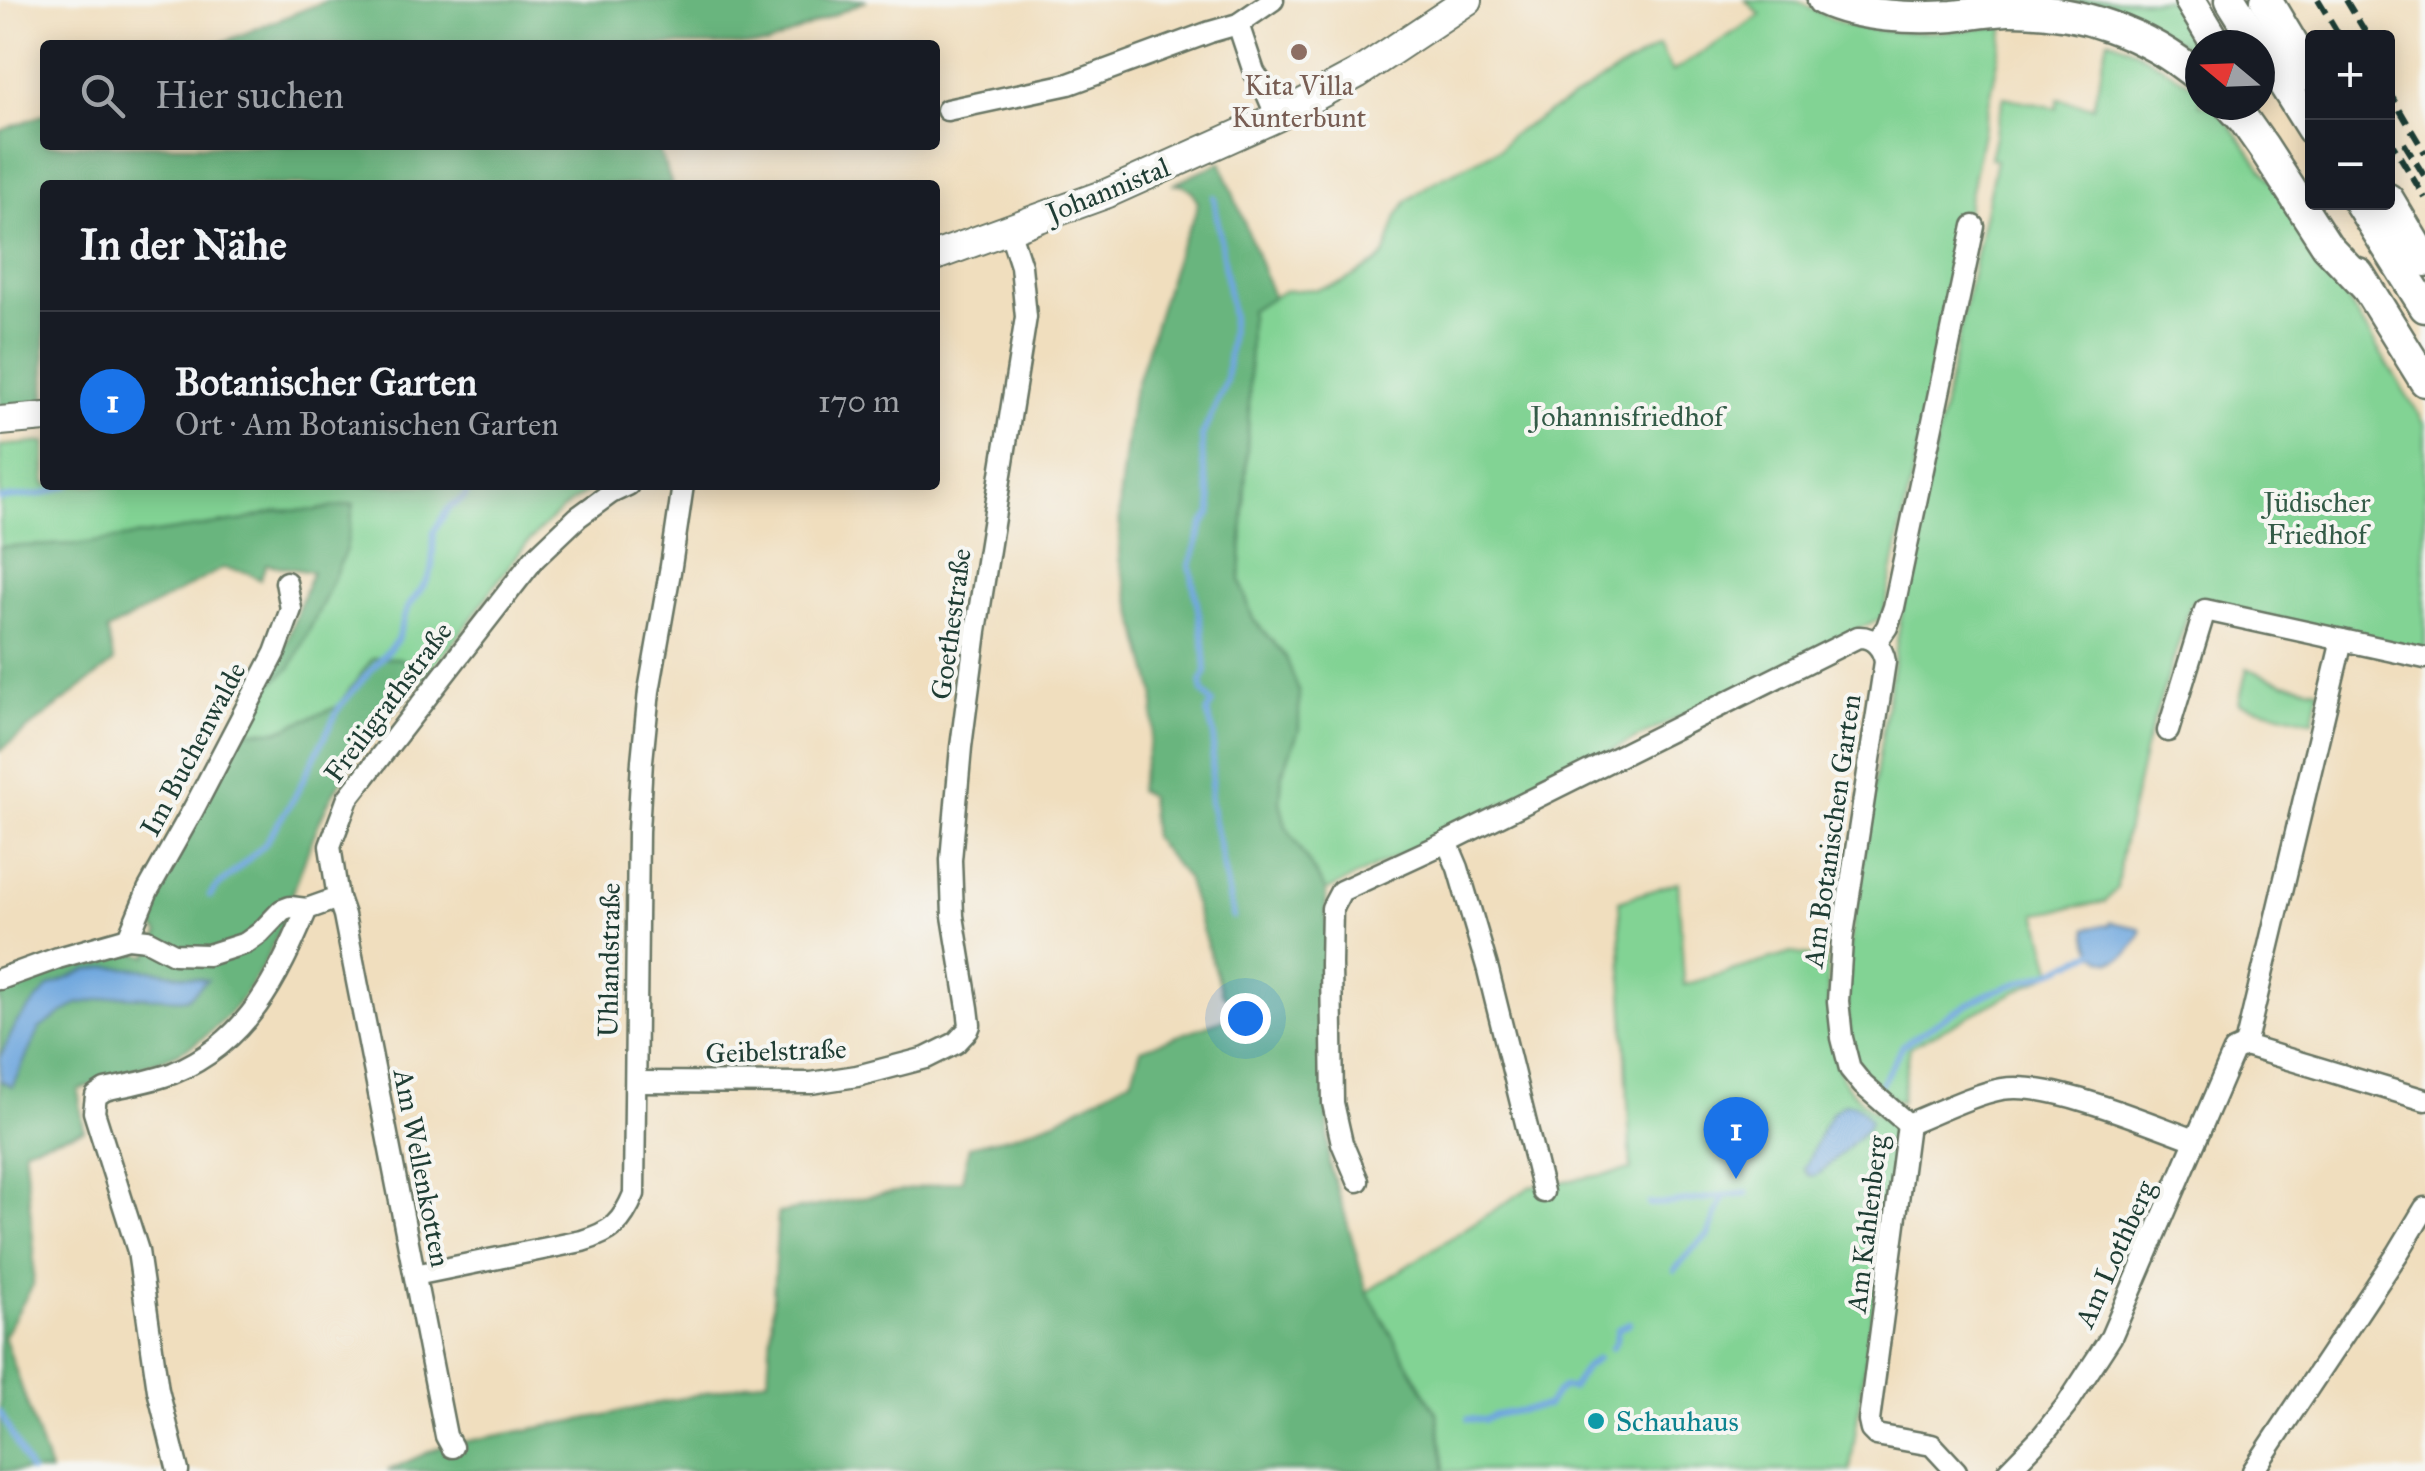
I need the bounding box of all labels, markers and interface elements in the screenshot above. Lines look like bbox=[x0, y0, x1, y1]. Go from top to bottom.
north arrow bbox=[2185, 30, 2275, 120]
map controls bbox=[2305, 30, 2395, 210]
button: + bbox=[2305, 30, 2395, 120]
search box bbox=[40, 40, 940, 150]
marker: Kita Villa Kunterbunt bbox=[1288, 41, 1310, 63]
icon: search bbox=[75, 68, 130, 123]
place label: Kita Villa Kunterbunt bbox=[1232, 68, 1366, 135]
text: Hier suchen bbox=[155, 72, 344, 118]
button: − bbox=[2305, 120, 2395, 210]
street label: Johannistal bbox=[1038, 149, 1175, 232]
text: In der Nähe bbox=[80, 219, 287, 271]
text: Botanischer Garten bbox=[175, 359, 477, 405]
text: 1 bbox=[106, 382, 119, 421]
text: 170 m bbox=[818, 382, 900, 421]
park label: Johannisfriedhof bbox=[1528, 399, 1728, 434]
text: Ort · Am Botanischen Garten bbox=[175, 405, 559, 444]
park label: Jüdischer Friedhof bbox=[2260, 485, 2372, 552]
street label: Goethestraße bbox=[923, 546, 979, 702]
street label: Freiligrathstraße bbox=[316, 615, 460, 789]
street label: Im Buchenwalde bbox=[132, 656, 254, 842]
street label: Am Botanischen Garten bbox=[1795, 692, 1869, 971]
street label: Uhlandstraße bbox=[590, 882, 628, 1038]
your location bbox=[1220, 993, 1271, 1044]
street label: Geibelstraße bbox=[705, 1031, 847, 1071]
street label: Am Wellenkotten bbox=[385, 1065, 458, 1270]
pin: 1 bbox=[1704, 1096, 1768, 1179]
street label: Am Kahlenberg bbox=[1839, 1132, 1895, 1316]
street label: Am Lothberg bbox=[2067, 1174, 2163, 1334]
place label: Schauhaus bbox=[1616, 1404, 1739, 1439]
marker: Schauhaus bbox=[1585, 1410, 1607, 1432]

